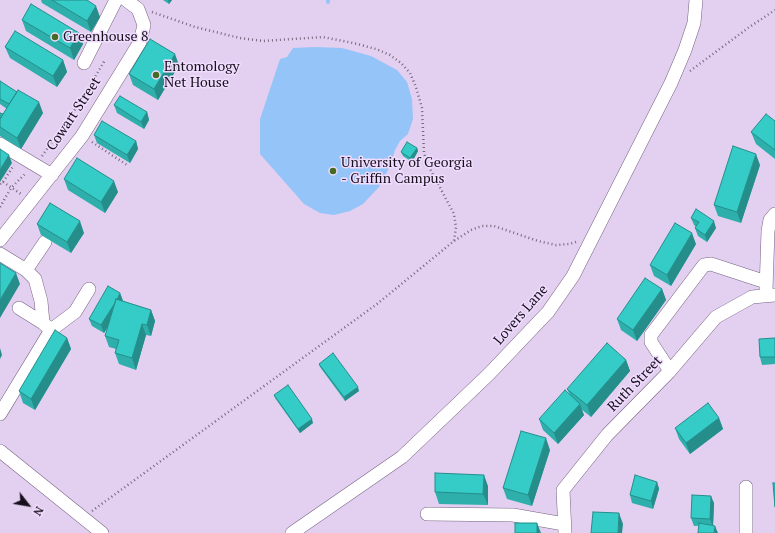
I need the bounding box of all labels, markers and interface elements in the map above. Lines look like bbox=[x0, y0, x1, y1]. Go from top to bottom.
place label: Greenhouse 8 bbox=[63, 29, 148, 45]
marker: Greenhouse 8 bbox=[50, 32, 60, 42]
place label: Entomology Net House bbox=[164, 59, 240, 92]
marker: Entomology Net House bbox=[151, 70, 161, 80]
street label: Cowart Street bbox=[43, 74, 105, 154]
place label: University of Georgia - Griffin Campus bbox=[341, 155, 473, 188]
marker: University of Georgia - Griffin Campus bbox=[328, 166, 338, 176]
street label: Lovers Lane bbox=[490, 282, 552, 348]
street label: Ruth Street bbox=[604, 353, 666, 415]
north arrow bbox=[8, 485, 48, 525]
text: N bbox=[30, 504, 46, 518]

